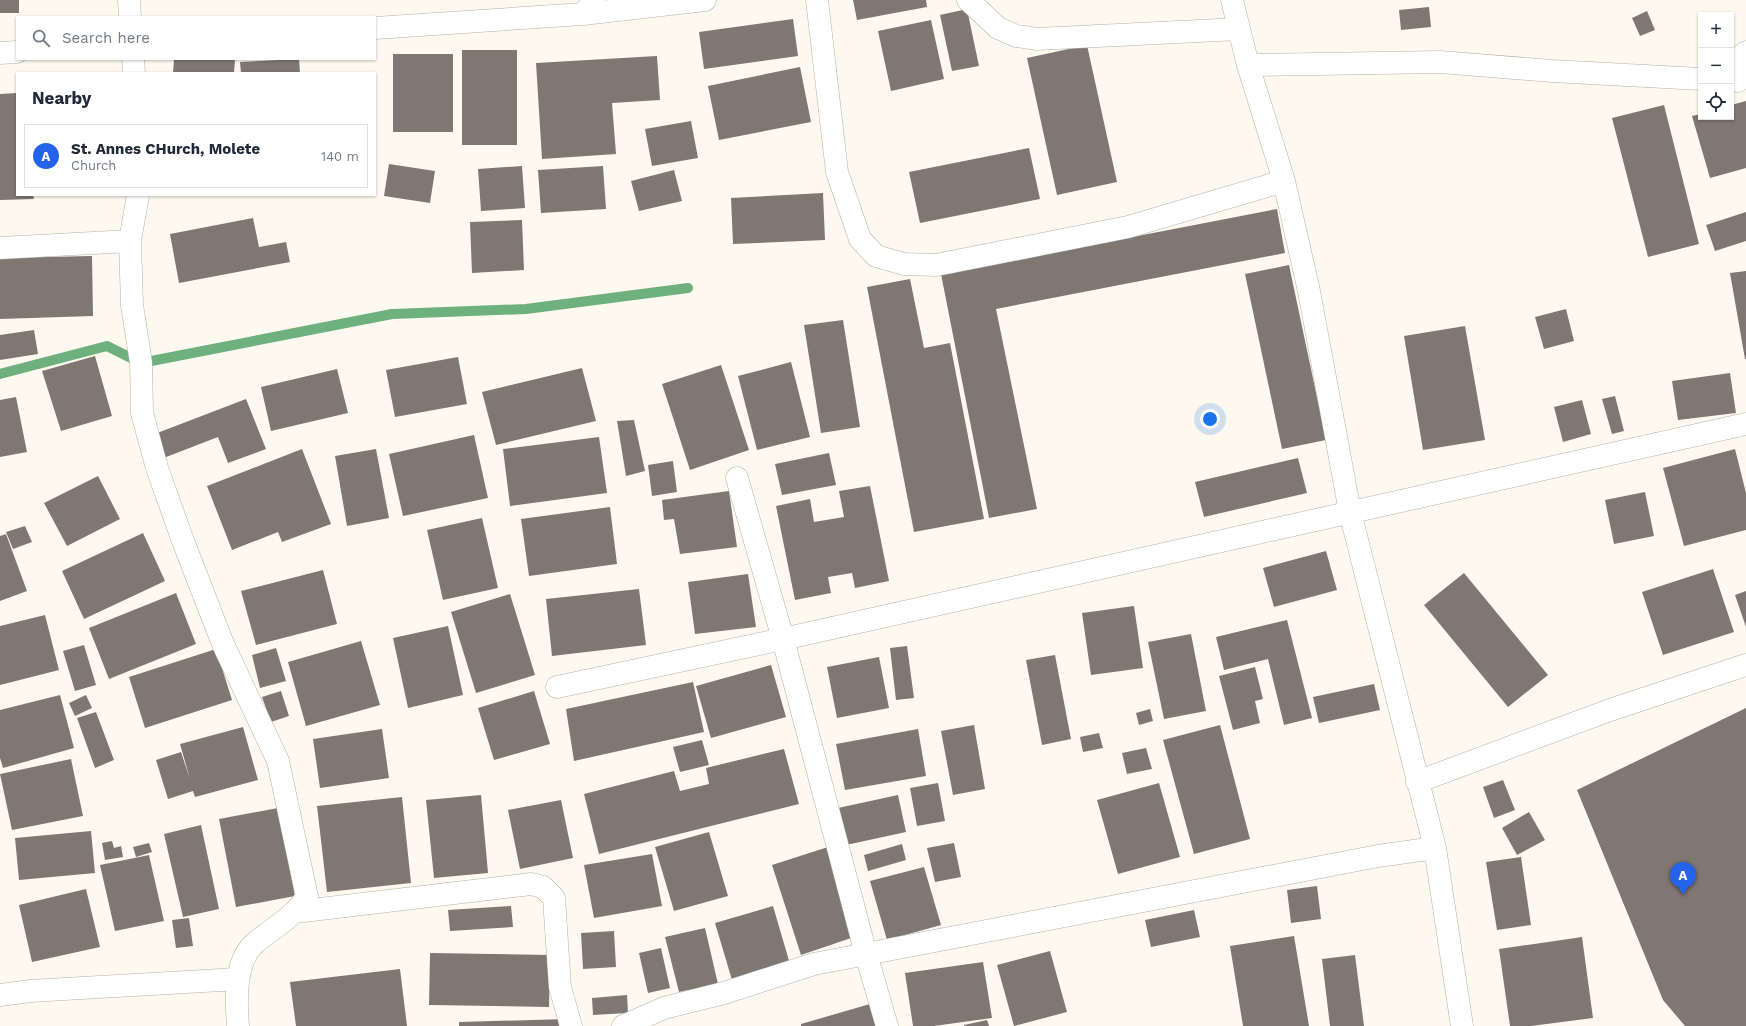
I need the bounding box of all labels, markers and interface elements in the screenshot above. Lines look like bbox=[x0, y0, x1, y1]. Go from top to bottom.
map controls bbox=[1698, 12, 1734, 120]
button: + bbox=[1698, 12, 1734, 48]
search box bbox=[16, 16, 376, 60]
icon: search bbox=[30, 27, 52, 49]
text: Search here bbox=[62, 29, 150, 47]
button: − bbox=[1698, 48, 1734, 84]
button: locate bbox=[1698, 84, 1734, 120]
text: Nearby bbox=[32, 88, 91, 108]
text: St. Annes CHurch, Molete bbox=[71, 140, 260, 158]
text: A bbox=[42, 149, 50, 164]
text: 140 m bbox=[321, 149, 359, 164]
text: Church bbox=[71, 158, 116, 173]
your location bbox=[1200, 409, 1220, 429]
pin: A bbox=[1670, 862, 1696, 895]

